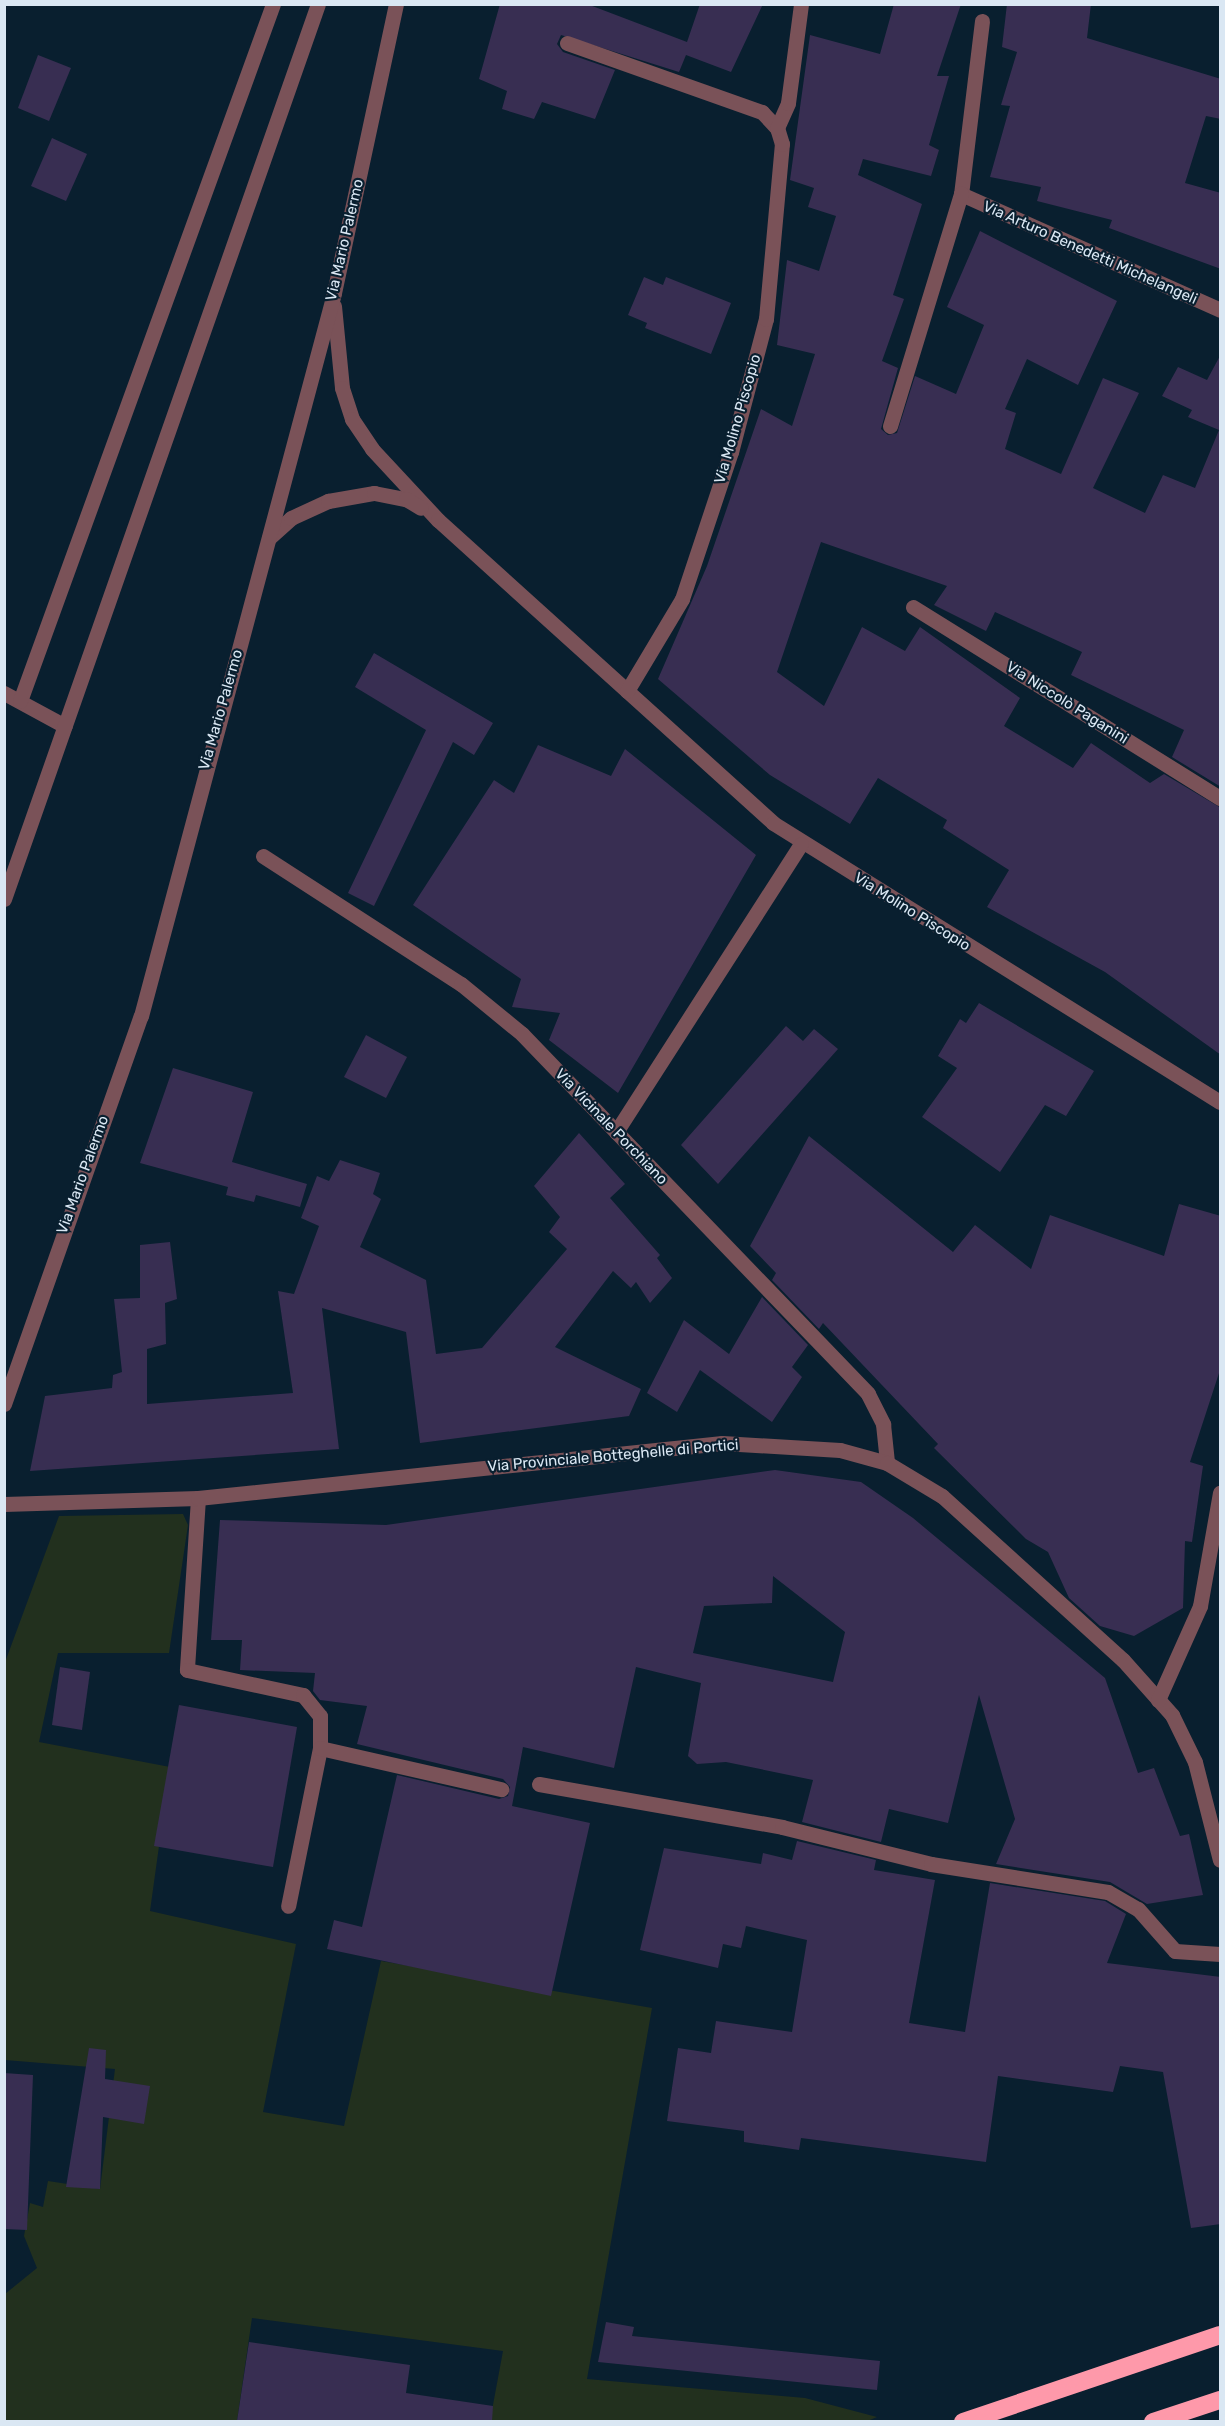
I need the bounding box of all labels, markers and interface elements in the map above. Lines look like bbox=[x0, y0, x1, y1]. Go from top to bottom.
street label: Via Mario Palermo bbox=[322, 177, 368, 303]
street label: Via Arturo Benedetti Michelangeli bbox=[980, 197, 1200, 309]
street label: Via Molino Piscopio bbox=[711, 352, 765, 486]
street label: Via Mario Palermo bbox=[195, 648, 247, 772]
street label: Via Niccolò Paganini bbox=[1002, 658, 1132, 748]
street label: Via Molino Piscopio bbox=[851, 869, 973, 955]
street label: Via Vicinale Porchiano bbox=[551, 1065, 671, 1189]
street label: Via Mario Palermo bbox=[53, 1113, 113, 1237]
street label: Via Provinciale Botteghelle di Portici bbox=[487, 1436, 739, 1476]

